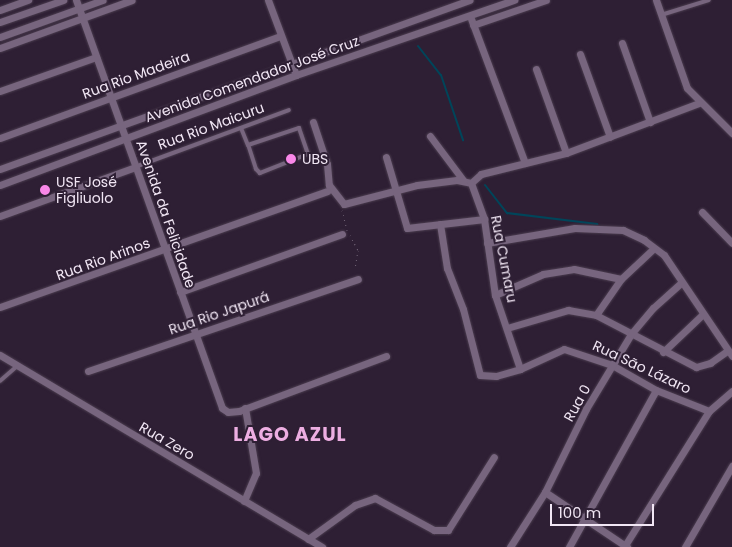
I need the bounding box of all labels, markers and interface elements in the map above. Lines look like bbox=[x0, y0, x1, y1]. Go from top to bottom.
street label: Avenida Comendador José Cruz bbox=[143, 32, 361, 126]
street label: Rua Rio Madeira bbox=[80, 48, 192, 102]
street label: Rua Rio Maicuru bbox=[156, 99, 266, 153]
street label: Avenida da Felicidade bbox=[133, 138, 199, 290]
place label: UBS bbox=[302, 151, 328, 167]
marker: UBS bbox=[284, 152, 298, 166]
place label: USF José Figliuolo bbox=[56, 174, 117, 206]
marker: USF José Figliuolo bbox=[38, 183, 52, 197]
street label: Rua Cumaru bbox=[487, 214, 521, 304]
street label: Rua Rio Arinos bbox=[54, 234, 152, 284]
street label: Rua Rio Japurá bbox=[166, 288, 272, 338]
street label: Rua São Lázaro bbox=[590, 337, 694, 397]
street label: Rua 0 bbox=[560, 382, 594, 424]
street label: Rua Zero bbox=[136, 418, 198, 464]
district label: LAGO AZUL bbox=[232, 424, 348, 446]
scale bar bbox=[552, 494, 656, 526]
text: 100 m bbox=[558, 502, 601, 523]

